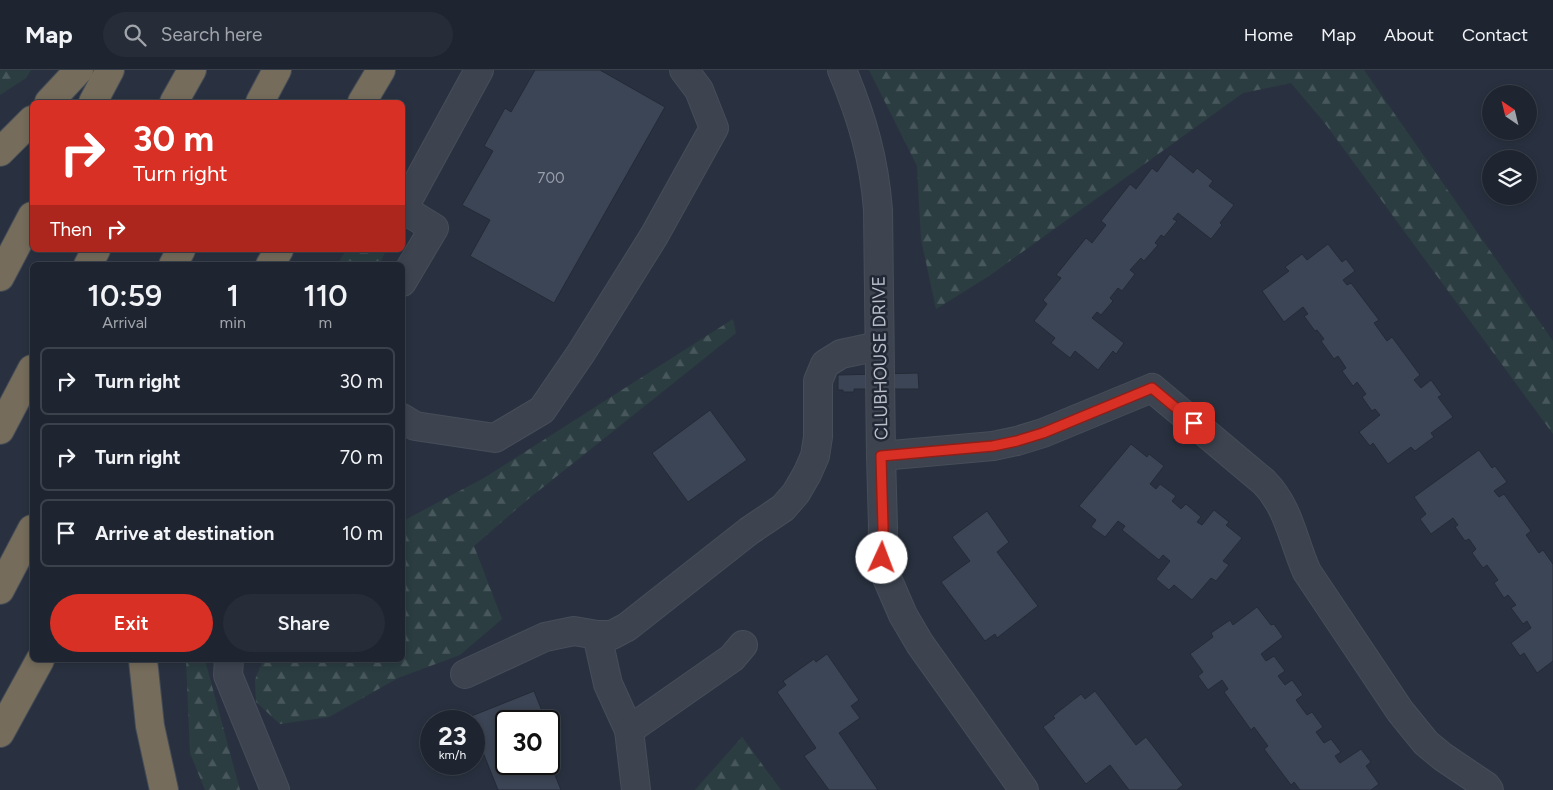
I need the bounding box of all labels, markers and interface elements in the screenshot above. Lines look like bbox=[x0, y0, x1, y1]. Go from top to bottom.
search box bbox=[103, 12, 453, 57]
text: Map bbox=[25, 20, 73, 49]
icon: search bbox=[121, 21, 149, 49]
text: Search here bbox=[161, 23, 262, 46]
text: Home bbox=[1244, 24, 1293, 46]
text: Map bbox=[1321, 24, 1356, 46]
text: About bbox=[1384, 24, 1434, 46]
text: Contact bbox=[1462, 24, 1528, 46]
north arrow bbox=[1482, 85, 1538, 140]
map controls bbox=[1482, 85, 1537, 205]
text: 30 m bbox=[133, 118, 214, 160]
icon: right bbox=[50, 120, 115, 185]
button: layers bbox=[1482, 150, 1537, 205]
text: Turn right bbox=[133, 160, 228, 187]
house number: 700 bbox=[537, 169, 565, 187]
icon: right bbox=[102, 215, 130, 243]
text: Then bbox=[50, 218, 92, 241]
street label: CLUBHOUSE DRIVE bbox=[868, 276, 892, 440]
text: 10:59 bbox=[87, 277, 162, 314]
text: 1 bbox=[226, 277, 239, 314]
text: 110 bbox=[303, 277, 348, 314]
text: Arrival bbox=[102, 313, 147, 332]
text: min bbox=[220, 313, 246, 332]
text: m bbox=[319, 313, 332, 332]
icon: right bbox=[52, 367, 80, 395]
text: Turn right bbox=[95, 370, 181, 393]
text: 30 m bbox=[340, 370, 383, 393]
pin bbox=[1173, 402, 1215, 444]
icon: arrive bbox=[1180, 409, 1208, 437]
icon: right bbox=[52, 443, 80, 471]
text: Turn right bbox=[95, 446, 181, 469]
text: 70 m bbox=[340, 446, 383, 469]
icon: arrive bbox=[52, 519, 80, 547]
text: Arrive at destination bbox=[95, 522, 274, 545]
text: 10 m bbox=[342, 522, 383, 545]
position arrow bbox=[855, 531, 907, 583]
button: Exit bbox=[50, 594, 213, 652]
button: Share bbox=[223, 594, 385, 652]
speed limit sign: 30 bbox=[495, 710, 560, 775]
text: 23 bbox=[438, 721, 467, 751]
text: km/h bbox=[439, 748, 466, 762]

